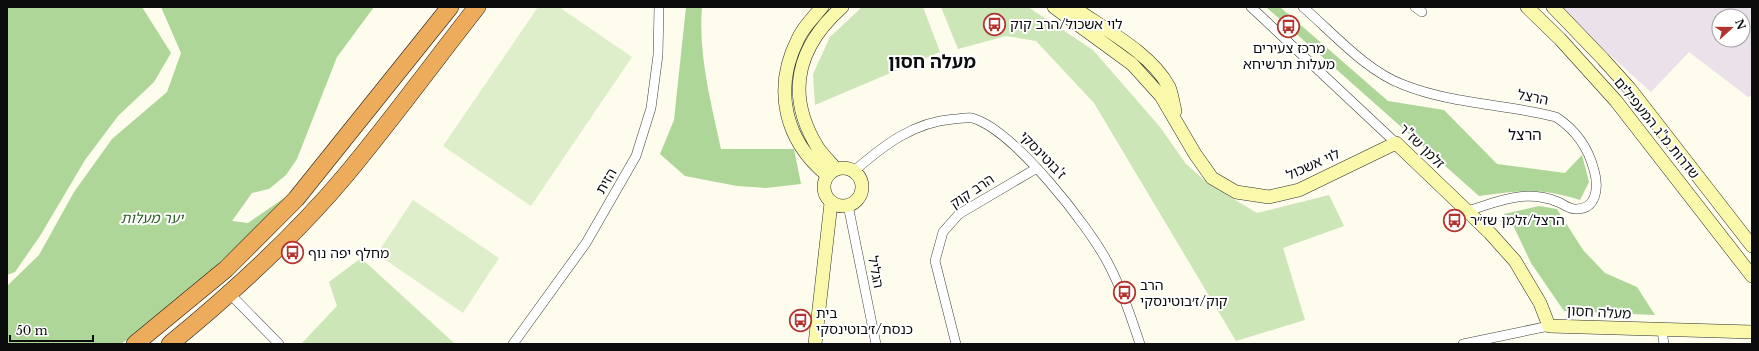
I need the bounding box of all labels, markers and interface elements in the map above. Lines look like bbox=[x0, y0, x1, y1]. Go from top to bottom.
north arrow bbox=[1711, 8, 1751, 48]
bus stop icon: לוי אשכול/הרב קוק bbox=[982, 11, 1008, 37]
bus stop icon: מרכז צעירים מעלות תרשיחא bbox=[1276, 13, 1302, 39]
place label: לוי אשכול/הרב קוק bbox=[1010, 15, 1123, 33]
text: N bbox=[1732, 17, 1749, 32]
place label: מרכז צעירים מעלות תרשיחא bbox=[1243, 39, 1335, 73]
district label: מעלה חסון bbox=[888, 51, 976, 73]
street label: שדרות מ"ג המעפילים bbox=[1611, 74, 1703, 182]
street label: הרצל bbox=[1516, 85, 1550, 109]
street label: זלמן שז"ר bbox=[1395, 120, 1449, 173]
district label: הרצל bbox=[1508, 125, 1542, 144]
street label: ז'בוטינסקי bbox=[1016, 127, 1071, 183]
street label: לוי אשכול bbox=[1283, 144, 1343, 184]
street label: הזית bbox=[591, 165, 621, 197]
street label: הרב קוק bbox=[947, 170, 997, 212]
bus stop icon: הרצל/זלמן שז״ר bbox=[1441, 207, 1467, 233]
park label: יער מעלות bbox=[121, 209, 185, 227]
place label: הרצל/זלמן שז״ר bbox=[1470, 211, 1565, 229]
bus stop icon: מחלף יפה נוף bbox=[280, 240, 306, 266]
place label: מחלף יפה נוף bbox=[308, 244, 389, 262]
street label: הגליל bbox=[864, 254, 888, 290]
place label: הרב קוק/ז׳בוטינסקי bbox=[1140, 276, 1228, 310]
bus stop icon: הרב קוק/ז׳בוטינסקי bbox=[1111, 280, 1137, 306]
street label: מעלה חסון bbox=[1566, 301, 1632, 323]
place label: בית כנסת/ז׳בוטינסקי bbox=[816, 304, 913, 338]
bus stop icon: בית כנסת/ז׳בוטינסקי bbox=[787, 308, 813, 334]
scale bar bbox=[10, 317, 93, 343]
text: 50 m bbox=[16, 323, 48, 338]

